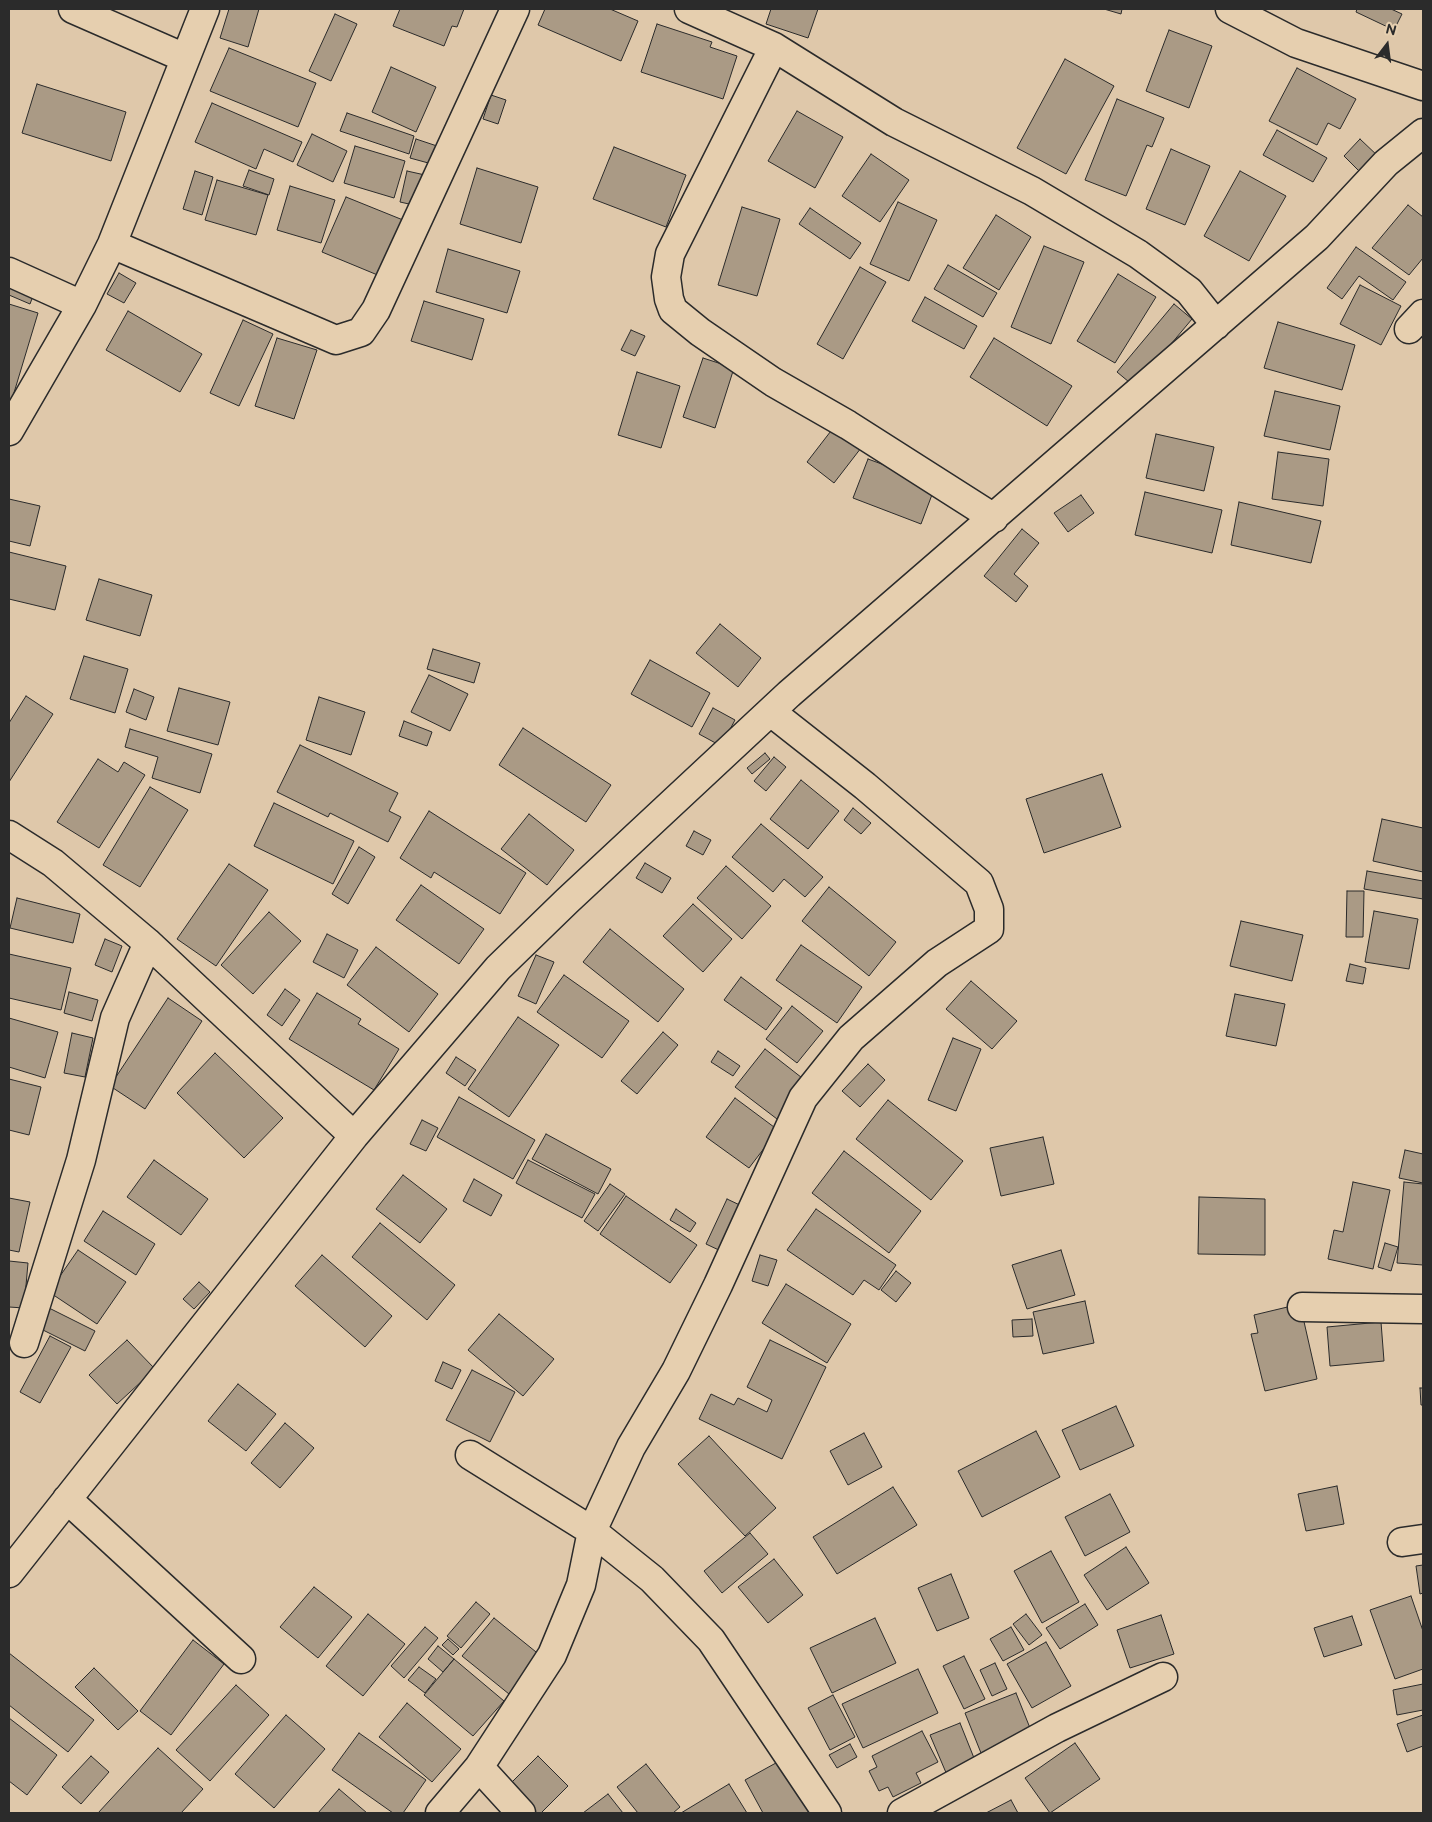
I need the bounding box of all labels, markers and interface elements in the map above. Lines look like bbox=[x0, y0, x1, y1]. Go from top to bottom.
north arrow bbox=[1362, 20, 1412, 70]
text: N bbox=[1384, 20, 1398, 40]

